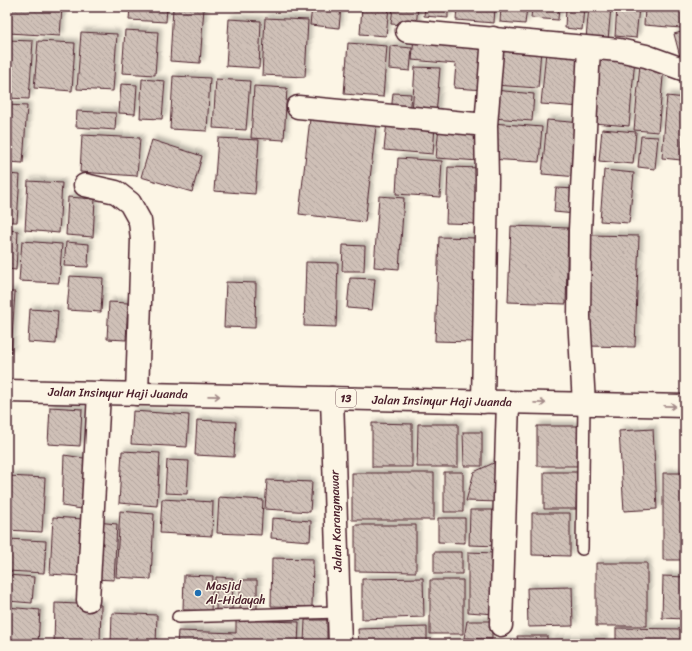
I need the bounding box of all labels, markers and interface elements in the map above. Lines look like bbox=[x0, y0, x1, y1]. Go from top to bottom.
street label: Jalan Insinyur Haji Juanda bbox=[47, 381, 188, 405]
road number: 13 bbox=[336, 389, 356, 407]
street label: Jalan Insinyur Haji Juanda bbox=[371, 389, 512, 413]
one-way arrow bbox=[207, 392, 220, 399]
one-way arrow bbox=[533, 399, 546, 407]
one-way arrow bbox=[663, 402, 676, 410]
street label: Jalan Karangmawar bbox=[323, 469, 349, 573]
place label: Masjid Al-Hidayah bbox=[205, 575, 265, 611]
marker: Masjid Al-Hidayah bbox=[193, 588, 203, 598]

